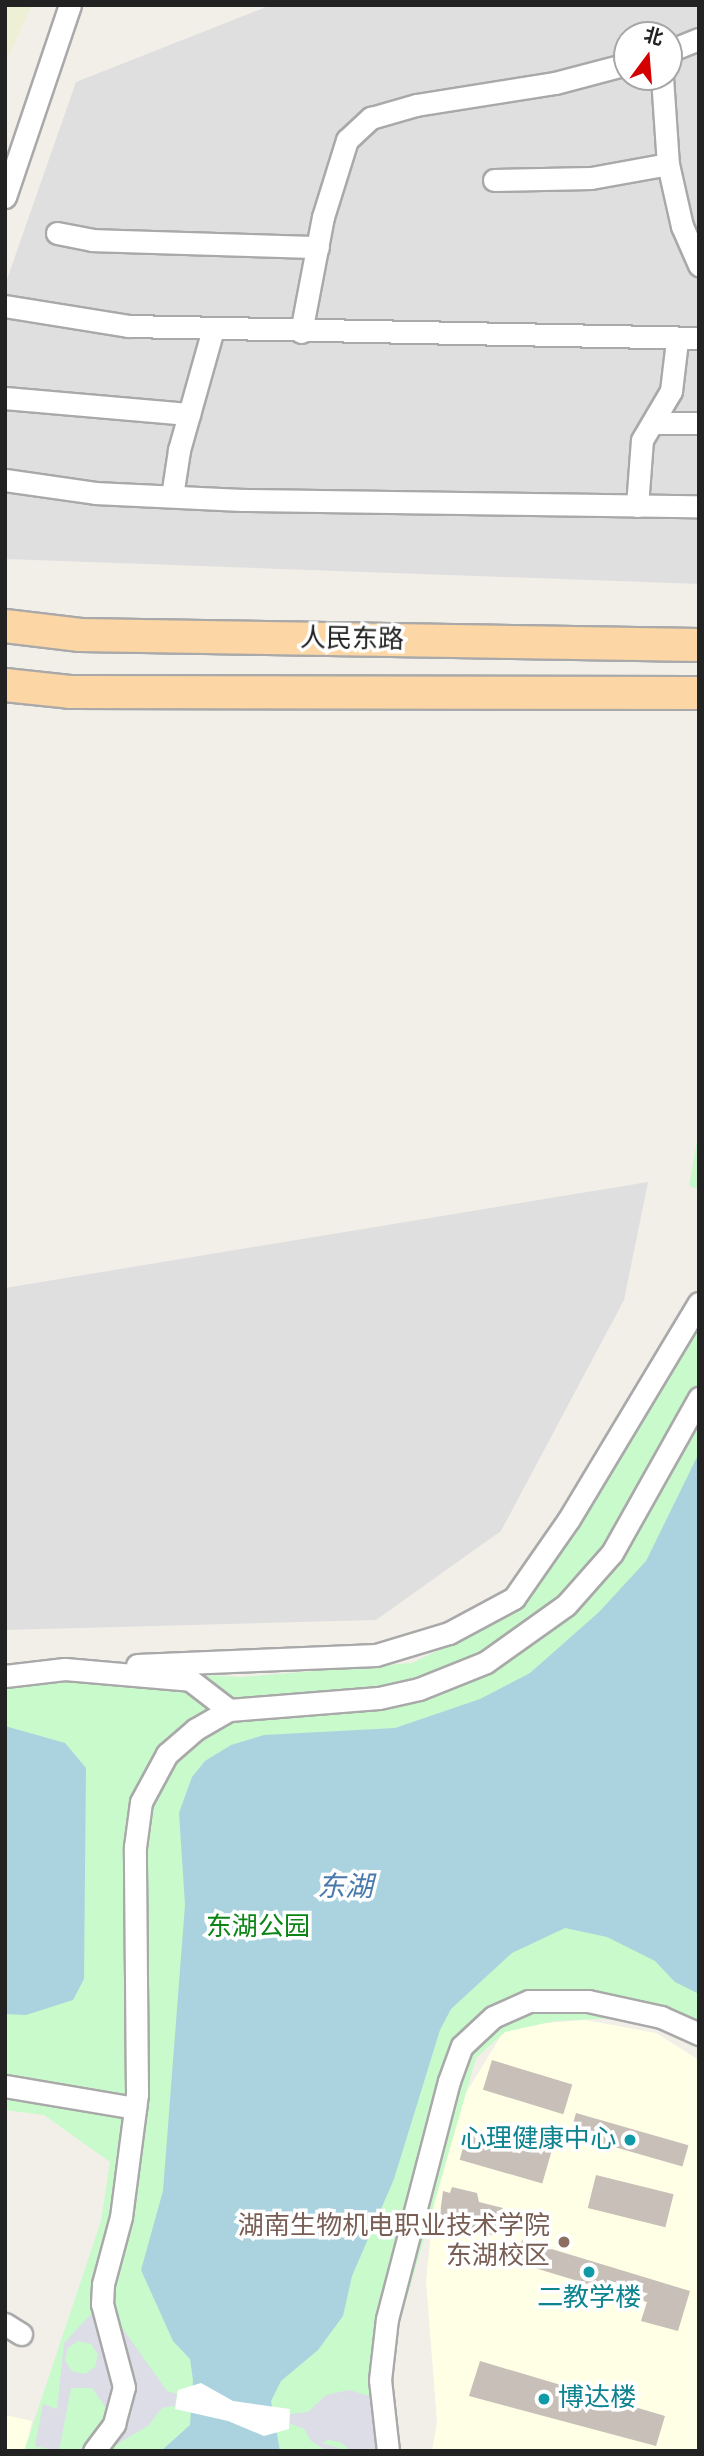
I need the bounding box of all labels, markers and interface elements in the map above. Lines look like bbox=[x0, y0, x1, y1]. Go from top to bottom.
north arrow bbox=[613, 21, 683, 91]
text: 北 bbox=[642, 26, 665, 49]
street label: 人民东路 bbox=[300, 623, 404, 657]
water label: 东湖 bbox=[317, 1871, 373, 1905]
park label: 东湖公园 bbox=[206, 1912, 310, 1944]
place label: 心理健康中心 bbox=[460, 2124, 616, 2156]
marker: 心理健康中心 bbox=[622, 2132, 638, 2148]
place label: 湖南生物机电职业技术学院 东湖校区 bbox=[238, 2211, 550, 2272]
marker: 湖南生物机电职业技术学院 东湖校区 bbox=[556, 2234, 572, 2250]
marker: 二教学楼 bbox=[581, 2264, 597, 2280]
place label: 二教学楼 bbox=[537, 2283, 641, 2315]
place label: 博达楼 bbox=[558, 2383, 636, 2415]
marker: 博达楼 bbox=[536, 2391, 552, 2407]

